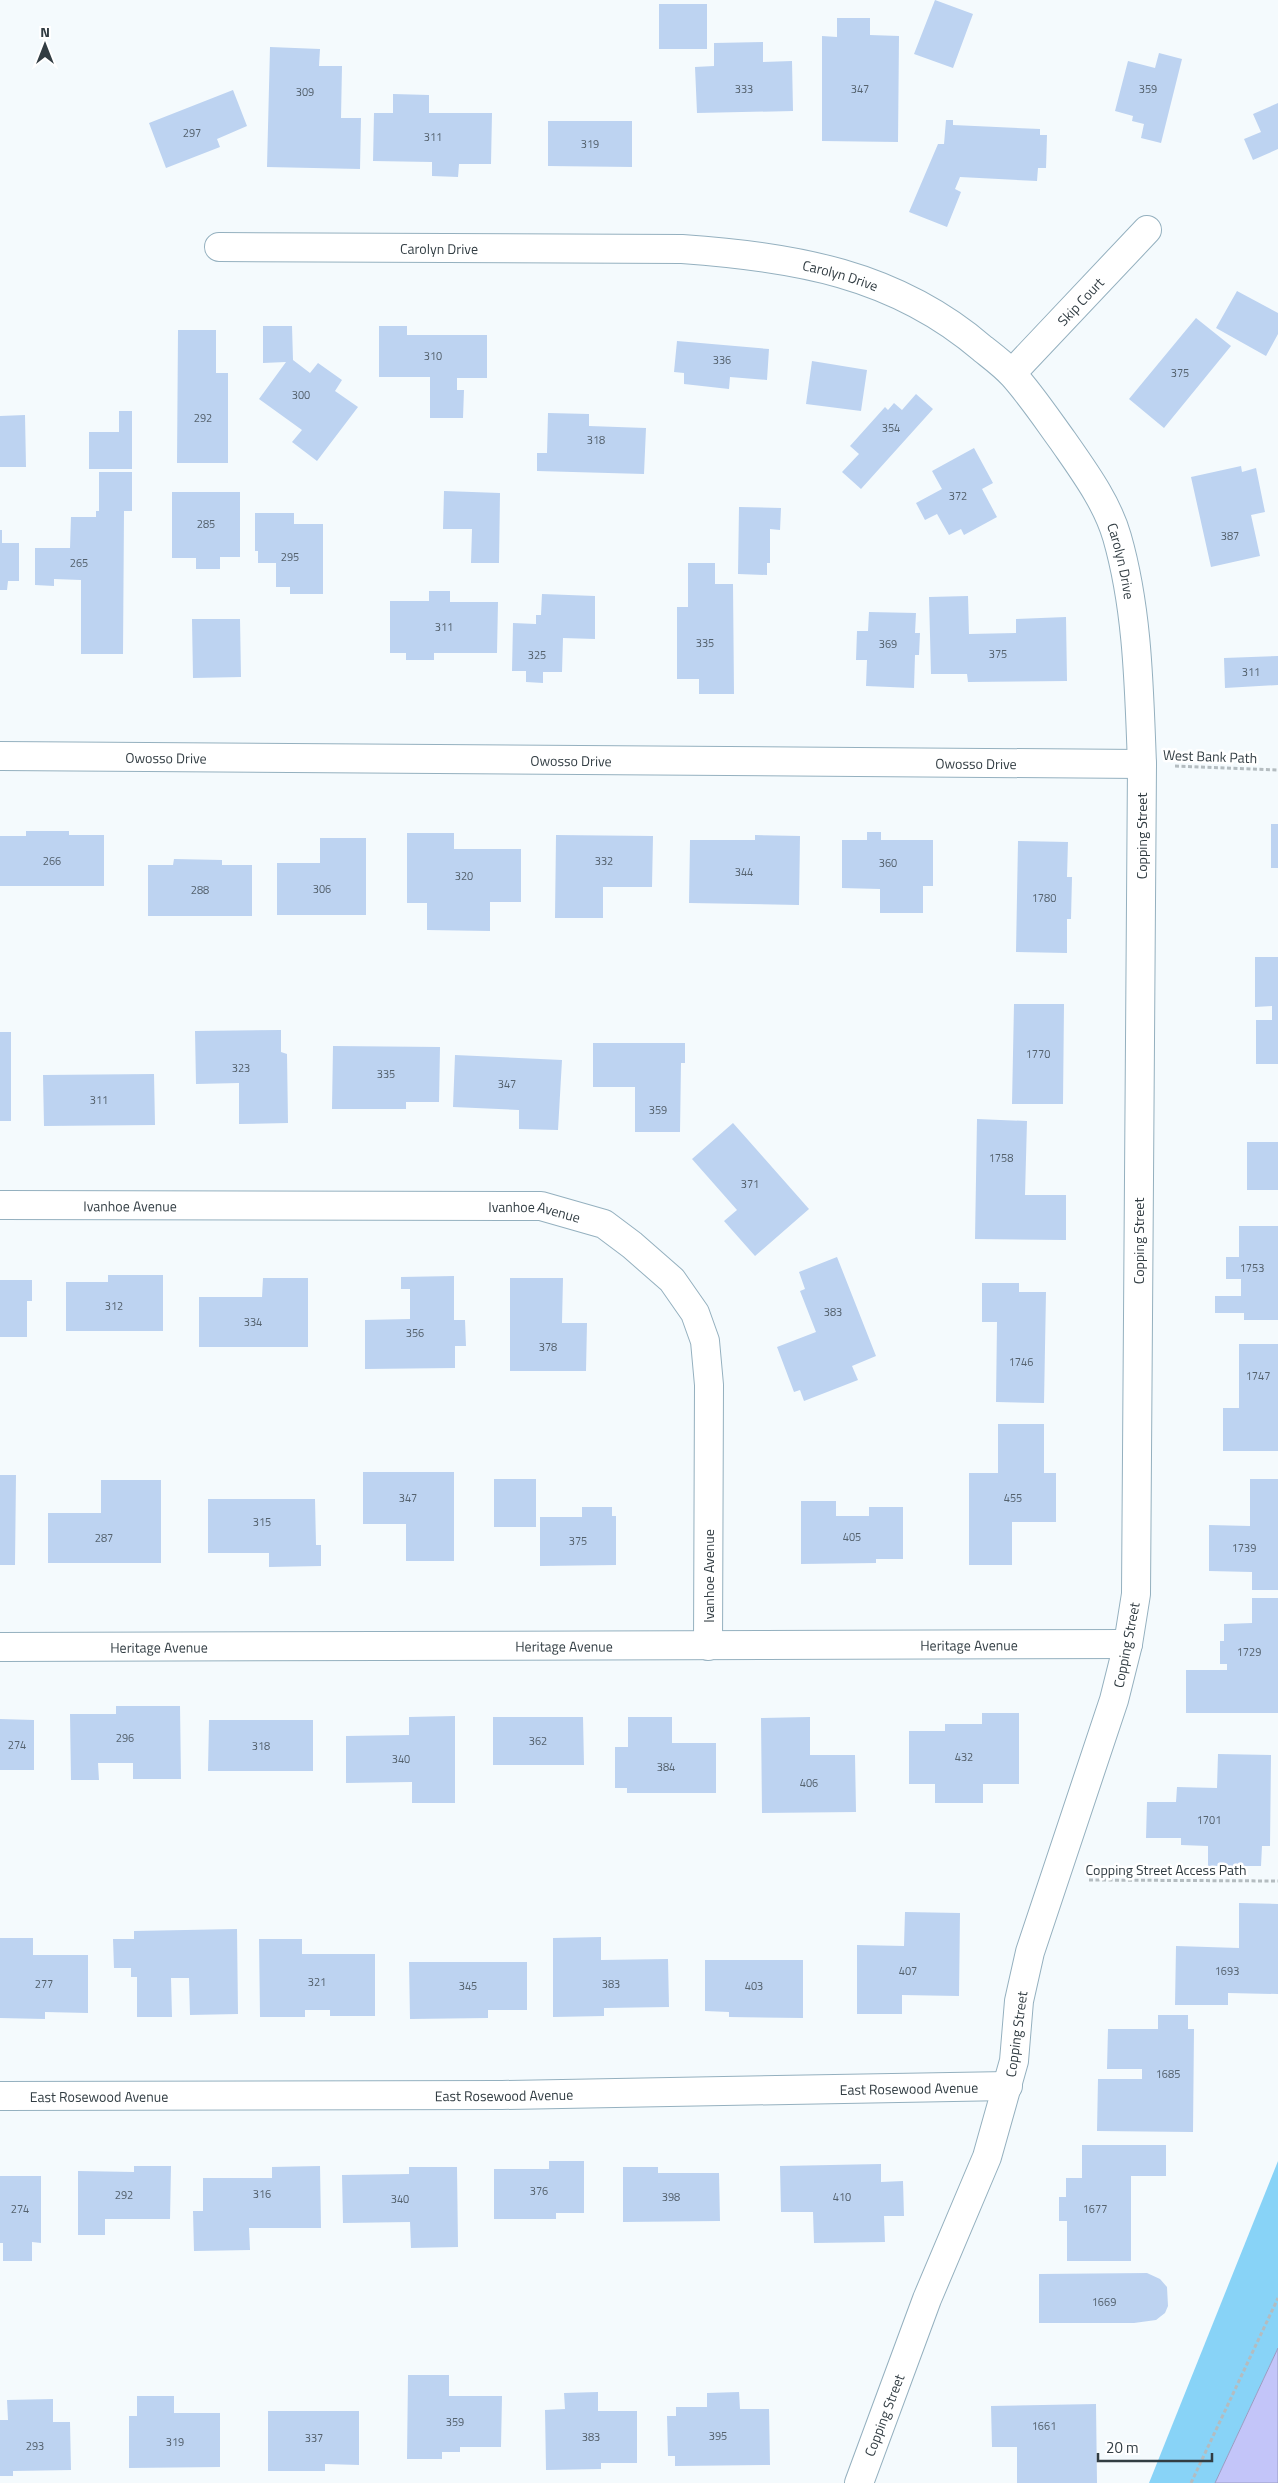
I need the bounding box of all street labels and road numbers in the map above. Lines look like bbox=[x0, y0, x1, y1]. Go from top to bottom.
street label: Carolyn Drive bbox=[400, 237, 478, 259]
street label: Carolyn Drive bbox=[801, 254, 882, 296]
street label: Skip Court bbox=[1052, 272, 1108, 330]
street label: Carolyn Drive bbox=[1103, 520, 1141, 601]
street label: West Bank Path bbox=[1162, 744, 1258, 768]
street label: Owosso Drive bbox=[125, 746, 207, 768]
street label: Owosso Drive bbox=[530, 749, 612, 771]
street label: Owosso Drive bbox=[935, 752, 1017, 774]
street label: Copping Street bbox=[1131, 793, 1152, 879]
street label: Ivanhoe Avenue bbox=[83, 1195, 177, 1216]
street label: Ivanhoe Avenue bbox=[488, 1195, 583, 1227]
street label: Copping Street bbox=[1128, 1198, 1149, 1284]
street label: Ivanhoe Avenue bbox=[698, 1529, 719, 1623]
street label: Copping Street bbox=[1107, 1600, 1145, 1689]
street label: Heritage Avenue bbox=[920, 1634, 1018, 1655]
street label: Heritage Avenue bbox=[515, 1635, 613, 1656]
street label: Heritage Avenue bbox=[110, 1636, 208, 1657]
street label: Copping Street Access Path bbox=[1086, 1859, 1246, 1880]
street label: Copping Street bbox=[1000, 1990, 1032, 2078]
street label: East Rosewood Avenue bbox=[840, 2076, 978, 2099]
street label: East Rosewood Avenue bbox=[435, 2083, 573, 2106]
street label: East Rosewood Avenue bbox=[30, 2085, 168, 2106]
street label: Copping Street bbox=[859, 2371, 909, 2459]

